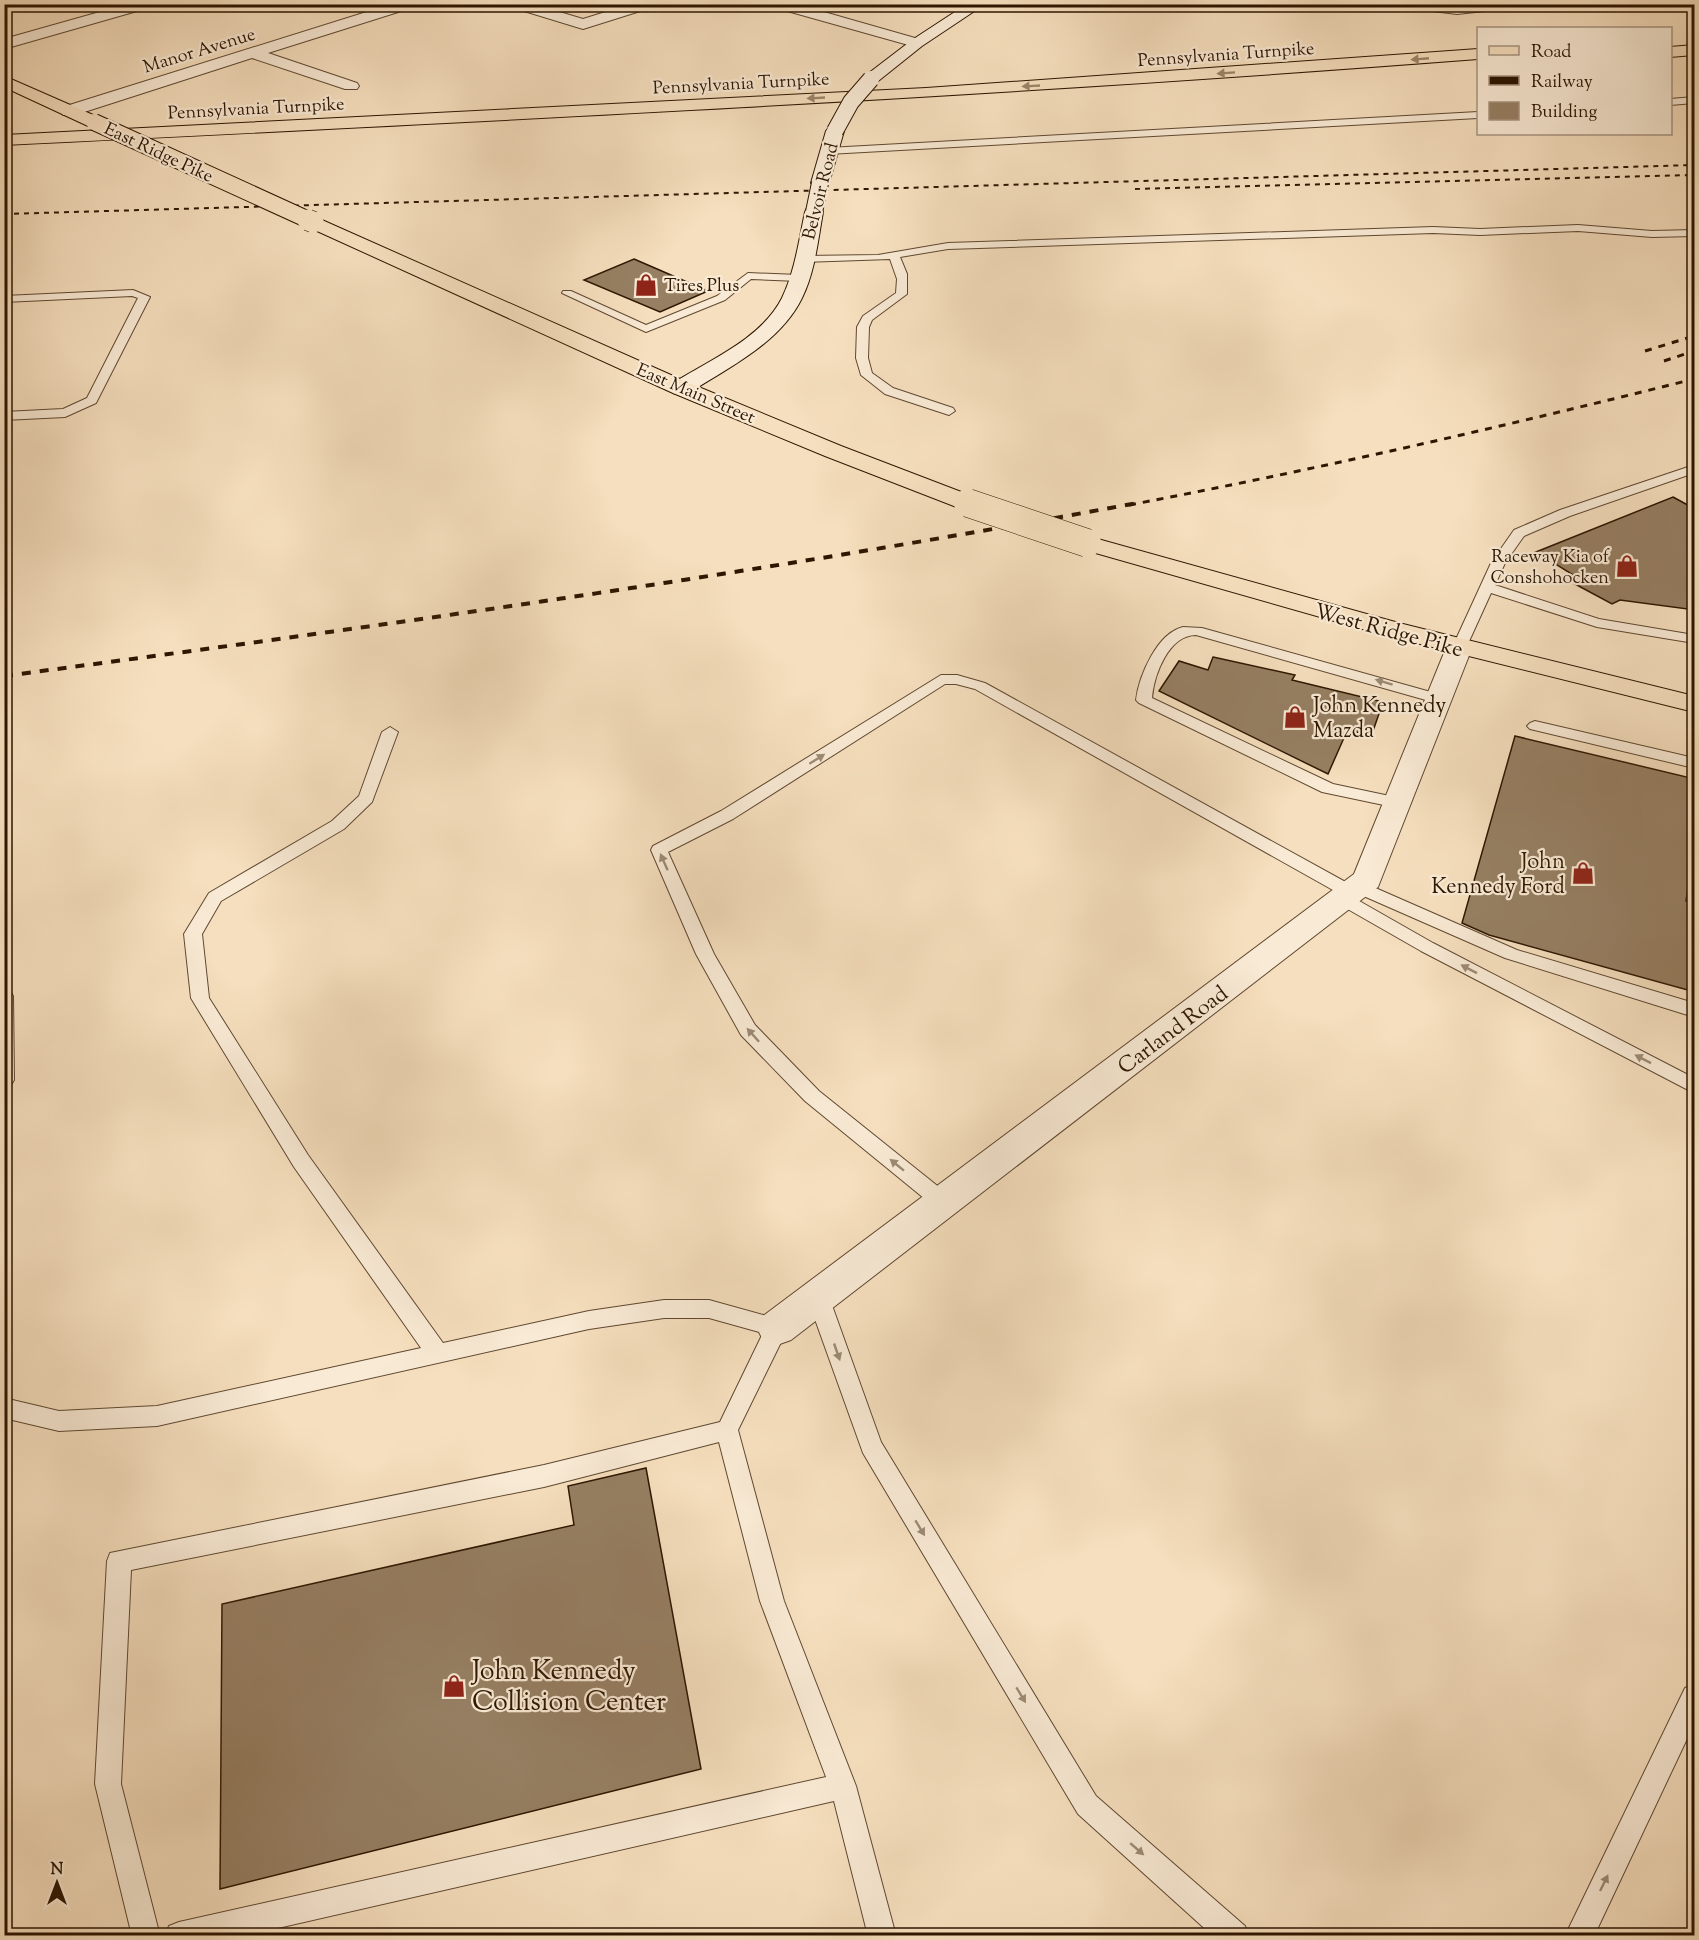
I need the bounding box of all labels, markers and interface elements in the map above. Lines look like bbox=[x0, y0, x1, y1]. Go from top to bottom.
street label: Manor Avenue bbox=[140, 23, 259, 81]
legend bbox=[1477, 27, 1672, 135]
street label: Pennsylvania Turnpike bbox=[1137, 37, 1315, 75]
text: Road bbox=[1531, 40, 1571, 66]
one-way arrow bbox=[1411, 54, 1430, 63]
street label: Pennsylvania Turnpike bbox=[652, 67, 830, 103]
one-way arrow bbox=[1216, 69, 1235, 78]
text: Railway bbox=[1531, 70, 1593, 96]
one-way arrow bbox=[1022, 82, 1041, 91]
street label: Pennsylvania Turnpike bbox=[167, 92, 345, 128]
one-way arrow bbox=[806, 94, 825, 103]
text: Building bbox=[1531, 100, 1597, 126]
street label: East Ridge Pike bbox=[99, 117, 217, 191]
street label: Belvoir Road bbox=[797, 140, 847, 243]
shop icon: Tires Plus bbox=[633, 272, 659, 298]
place label: Tires Plus bbox=[664, 274, 739, 300]
street label: East Main Street bbox=[632, 358, 759, 432]
place label: Raceway Kia of Conshohocken bbox=[1491, 545, 1610, 592]
shop icon: Raceway Kia of Conshohocken bbox=[1614, 553, 1640, 579]
street label: West Ridge Pike bbox=[1310, 597, 1466, 667]
one-way arrow bbox=[1375, 677, 1393, 686]
place label: John Kennedy Mazda bbox=[1312, 691, 1446, 748]
shop icon: John Kennedy Mazda bbox=[1282, 704, 1308, 730]
one-way arrow bbox=[809, 753, 825, 764]
place label: John Kennedy Ford bbox=[1431, 847, 1565, 904]
one-way arrow bbox=[659, 852, 669, 870]
shop icon: John Kennedy Ford bbox=[1570, 860, 1596, 886]
one-way arrow bbox=[1461, 965, 1478, 974]
street label: Carland Road bbox=[1112, 979, 1236, 1084]
one-way arrow bbox=[746, 1027, 760, 1042]
one-way arrow bbox=[1634, 1054, 1651, 1064]
one-way arrow bbox=[890, 1160, 905, 1172]
one-way arrow bbox=[833, 1343, 843, 1361]
one-way arrow bbox=[915, 1520, 926, 1536]
place label: John Kennedy Collision Center bbox=[470, 1653, 666, 1723]
shop icon: John Kennedy Collision Center bbox=[441, 1673, 467, 1699]
one-way arrow bbox=[1015, 1687, 1026, 1703]
one-way arrow bbox=[1129, 1842, 1144, 1855]
north arrow bbox=[27, 1853, 87, 1913]
text: N bbox=[51, 1859, 64, 1882]
one-way arrow bbox=[1600, 1874, 1609, 1891]

